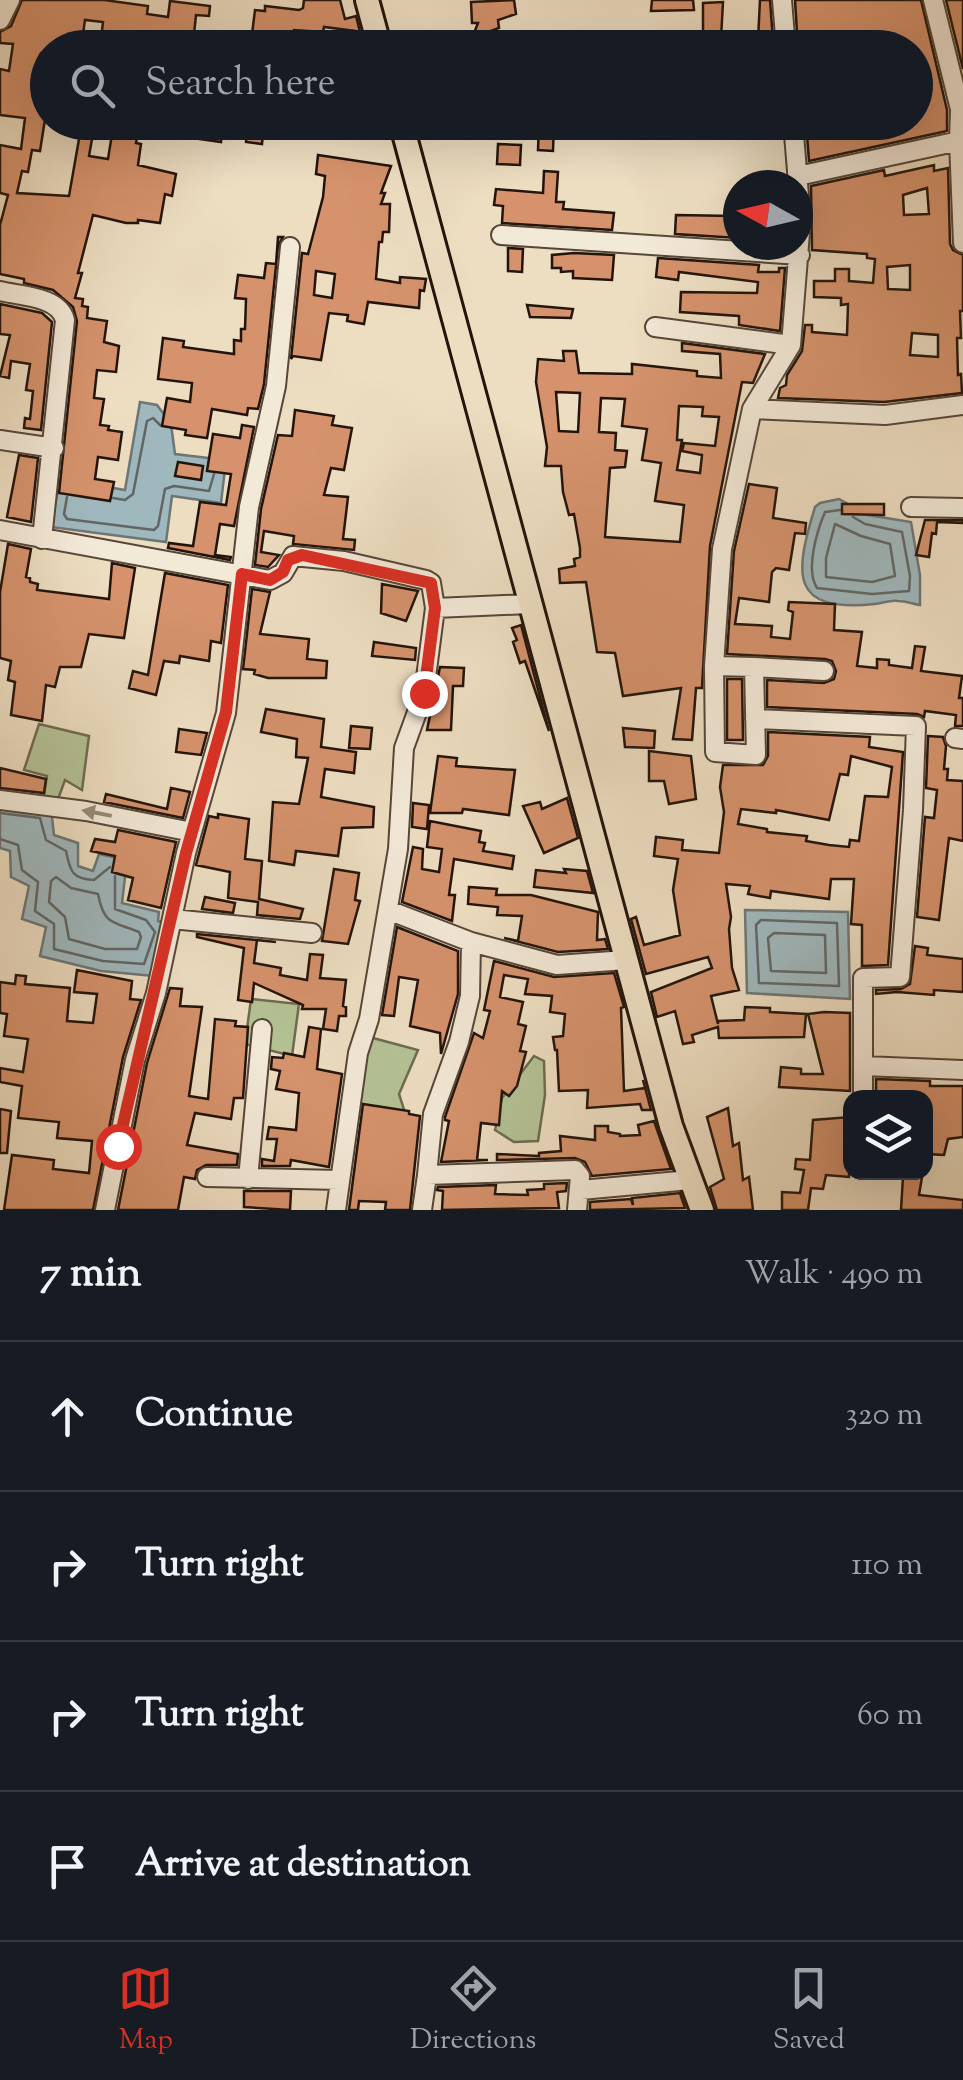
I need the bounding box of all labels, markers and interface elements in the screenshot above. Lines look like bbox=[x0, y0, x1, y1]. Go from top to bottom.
search box bbox=[30, 30, 933, 140]
icon: search bbox=[65, 58, 120, 113]
text: Search here bbox=[145, 58, 336, 112]
north arrow bbox=[723, 170, 813, 260]
route end bbox=[402, 671, 448, 717]
one-way arrow bbox=[80, 805, 112, 820]
map controls bbox=[843, 1090, 933, 1180]
button: layers bbox=[843, 1090, 933, 1180]
route start bbox=[96, 1124, 142, 1170]
text: 7 min bbox=[40, 1245, 141, 1305]
text: Walk · 490 m bbox=[745, 1252, 923, 1298]
icon: ahead bbox=[40, 1389, 95, 1444]
text: Continue bbox=[135, 1389, 293, 1443]
text: 320 m bbox=[845, 1393, 923, 1439]
icon: right bbox=[40, 1539, 95, 1594]
text: Turn right bbox=[135, 1539, 303, 1593]
text: 110 m bbox=[851, 1543, 923, 1589]
icon: right bbox=[40, 1689, 95, 1744]
text: Turn right bbox=[135, 1689, 303, 1743]
text: 60 m bbox=[857, 1693, 923, 1739]
icon: arrive bbox=[40, 1839, 95, 1894]
text: Arrive at destination bbox=[135, 1839, 471, 1893]
tab: Map bbox=[118, 1961, 173, 2061]
tab: Directions bbox=[410, 1961, 536, 2061]
tab: Saved bbox=[773, 1961, 845, 2061]

